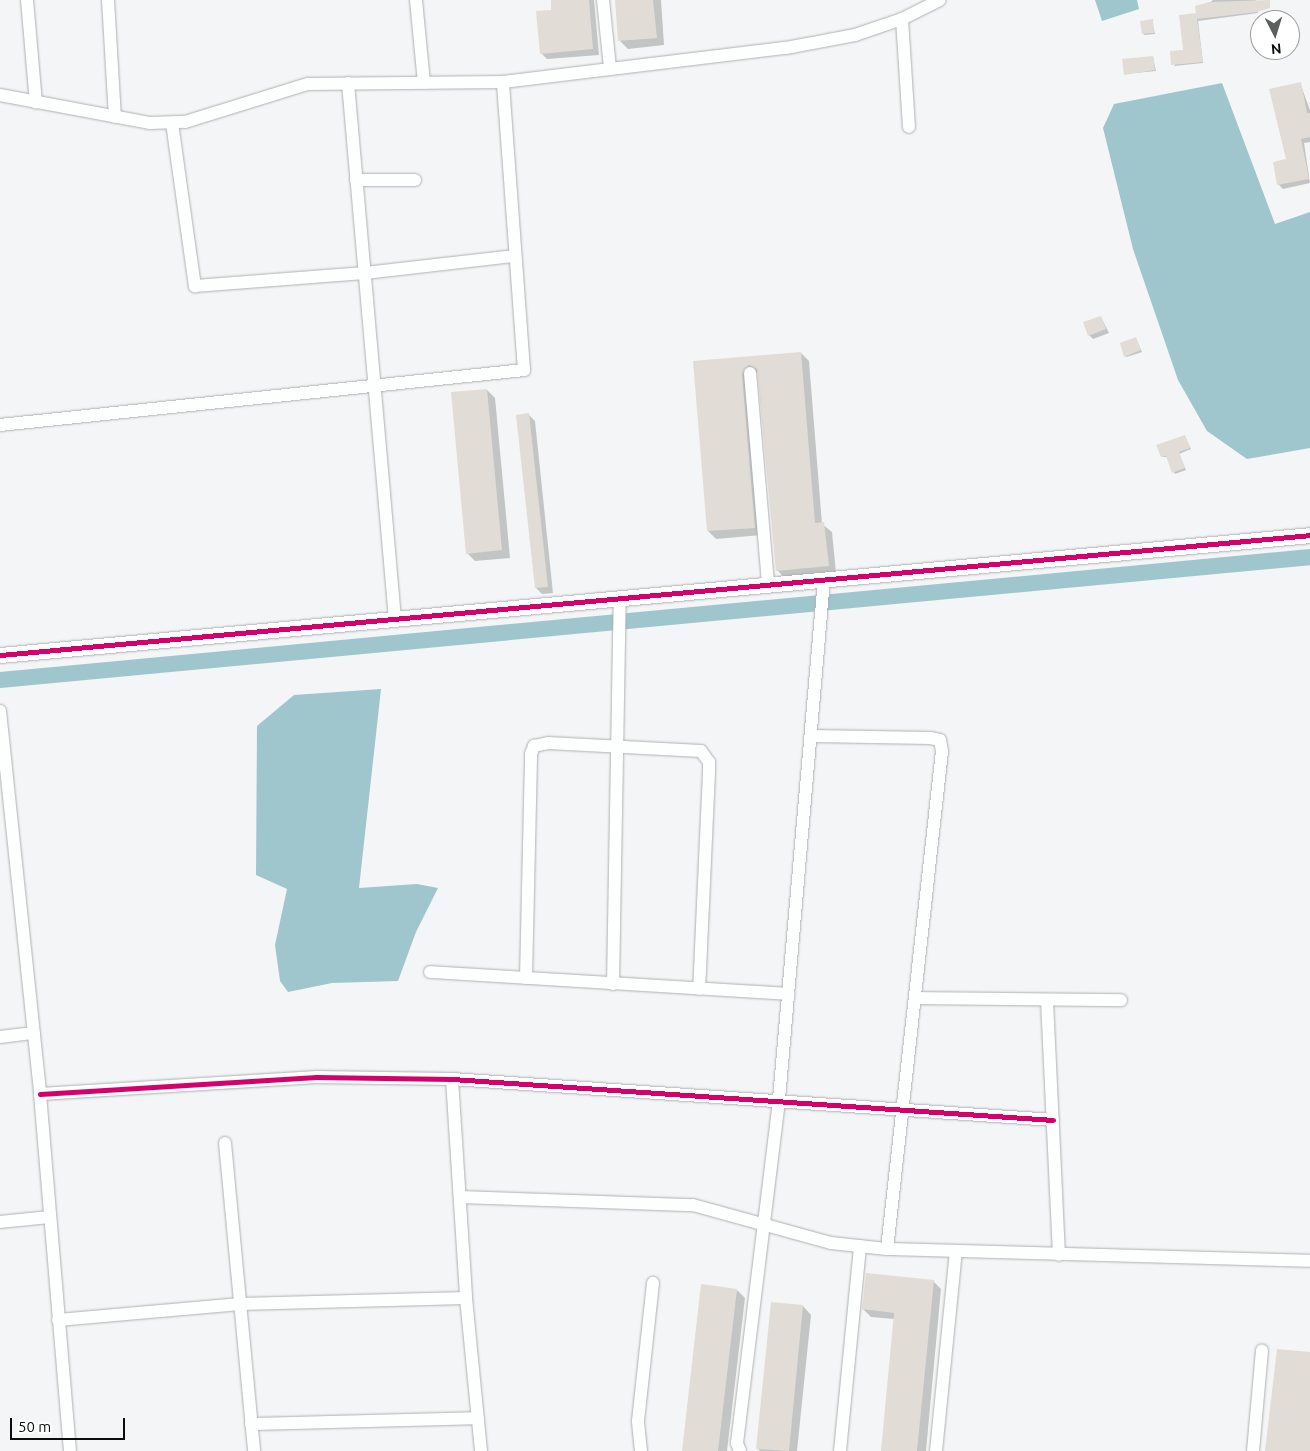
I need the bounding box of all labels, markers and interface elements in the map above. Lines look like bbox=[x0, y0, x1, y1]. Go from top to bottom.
north arrow bbox=[1250, 10, 1300, 60]
text: N bbox=[1270, 41, 1282, 57]
scale bar bbox=[12, 1408, 128, 1440]
text: 50 m bbox=[18, 1418, 51, 1435]

